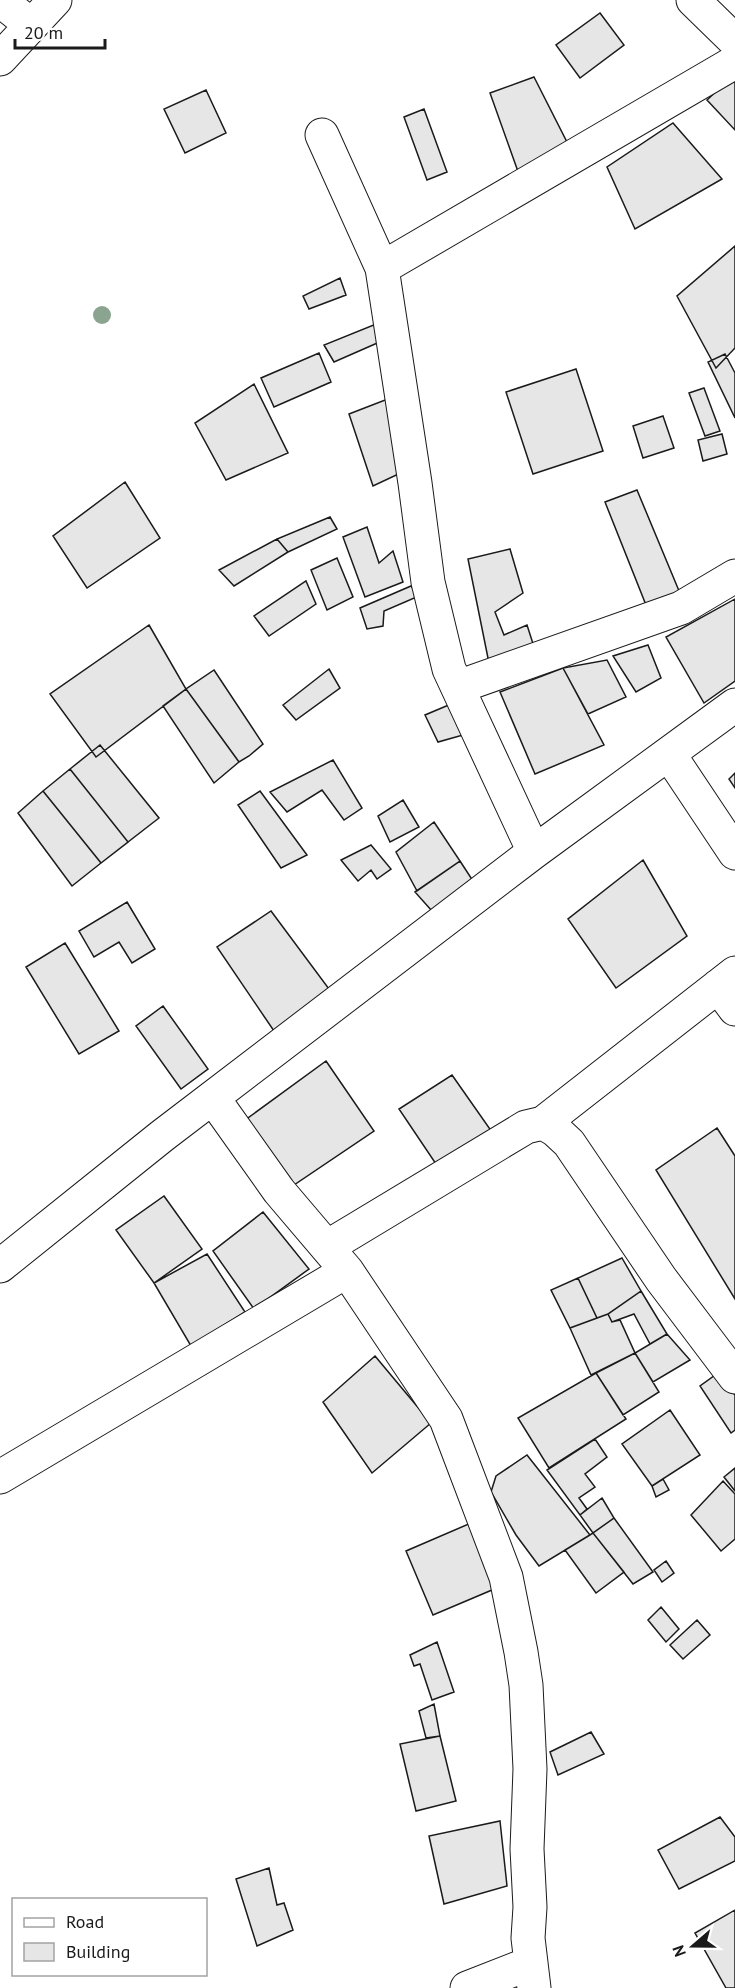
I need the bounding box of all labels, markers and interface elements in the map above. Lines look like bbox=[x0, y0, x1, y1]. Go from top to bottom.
scale bar bbox=[15, 12, 105, 50]
text: 20 m bbox=[24, 21, 63, 44]
legend bbox=[12, 1898, 207, 1976]
text: Road bbox=[66, 1910, 104, 1933]
north arrow bbox=[663, 1916, 723, 1976]
text: Building bbox=[66, 1940, 130, 1963]
text: N bbox=[668, 1943, 690, 1959]

